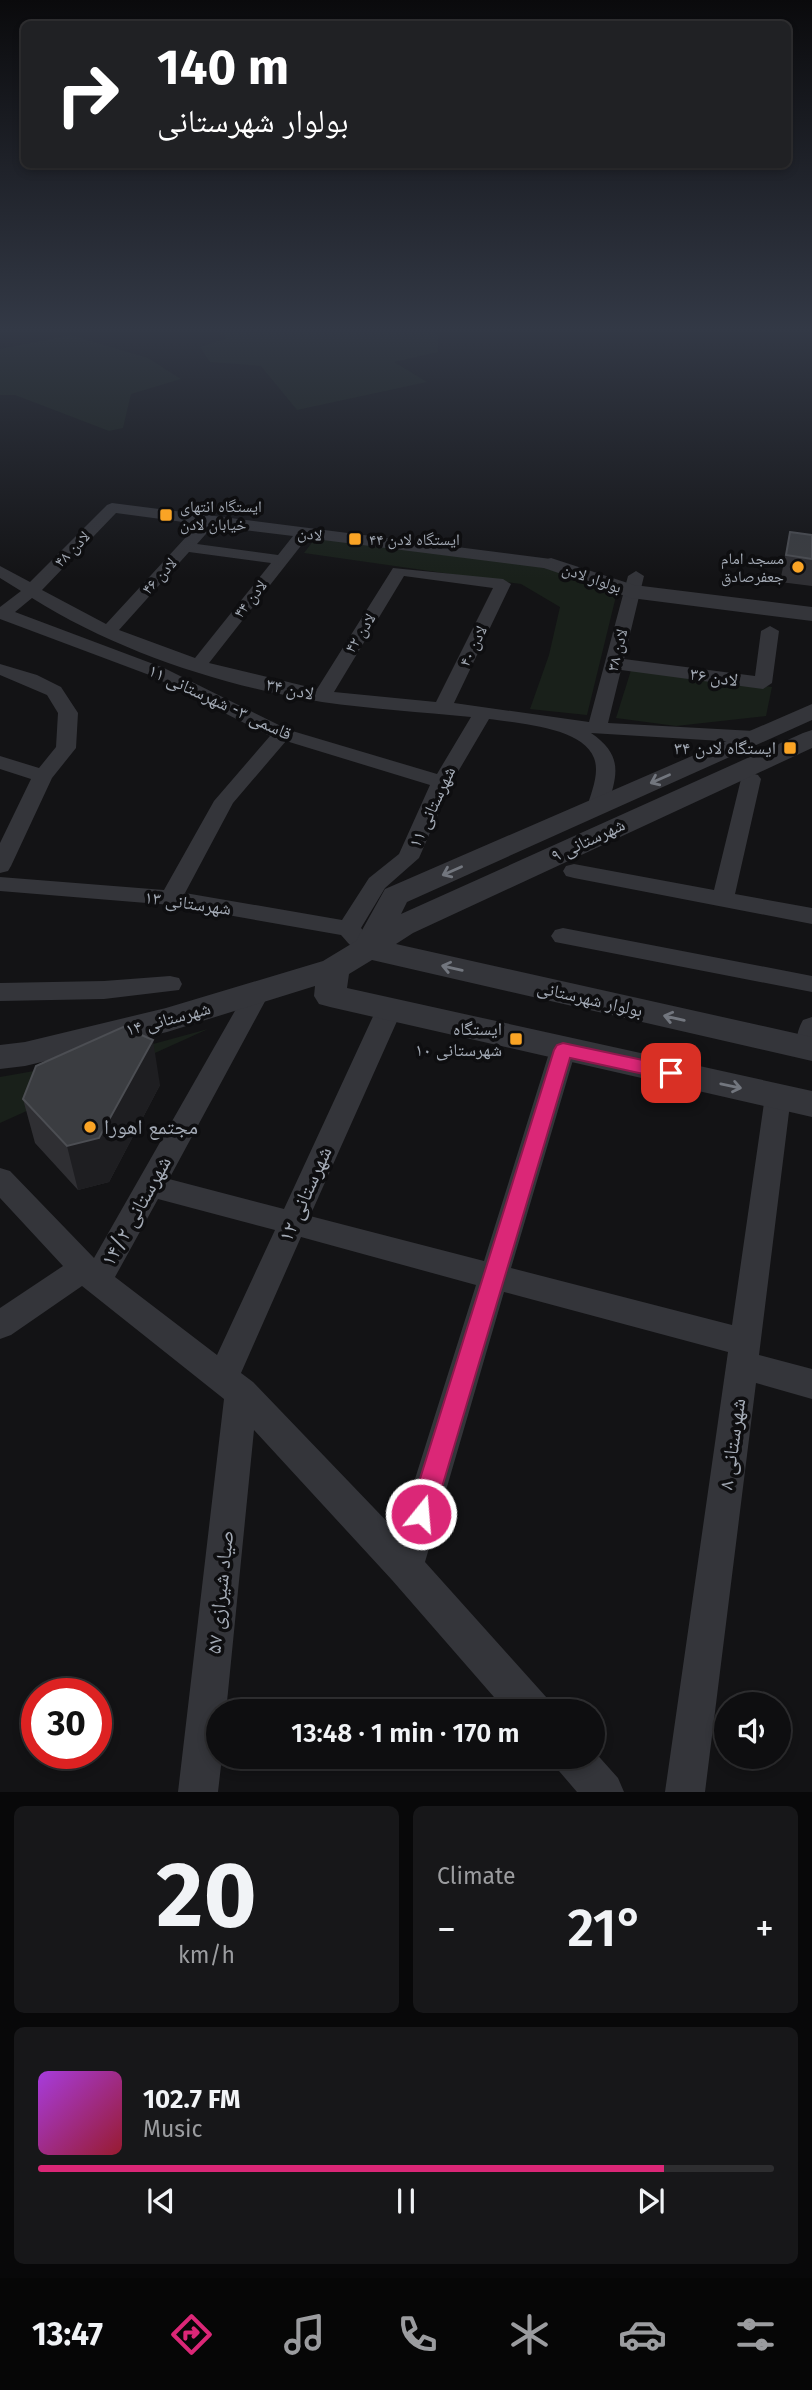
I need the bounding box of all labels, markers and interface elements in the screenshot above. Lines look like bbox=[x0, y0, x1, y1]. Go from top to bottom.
text: 140 m bbox=[157, 38, 289, 97]
icon: right bbox=[42, 49, 133, 140]
text: بولوار شهرستانی bbox=[157, 102, 349, 140]
place label: ایستگاه انتهای خیابان لادن bbox=[180, 497, 262, 535]
marker: ایستگاه انتهای خیابان لادن bbox=[158, 507, 174, 523]
street label: لادن bbox=[297, 523, 323, 546]
street label: لادن ۴۸ bbox=[50, 527, 94, 572]
place label: ایستگاه لادن ۴۴ bbox=[369, 530, 460, 550]
marker: ایستگاه لادن ۴۴ bbox=[347, 531, 363, 547]
place label: مسجد امام جعفرصادق bbox=[721, 549, 784, 587]
street label: لادن ۴۶ bbox=[138, 554, 181, 599]
street label: بولوار لادن bbox=[560, 559, 624, 598]
marker: مسجد امام جعفرصادق bbox=[790, 559, 806, 575]
street label: لادن ۴۴ bbox=[229, 576, 271, 622]
street label: لادن ۴۲ bbox=[341, 610, 380, 657]
street label: لادن ۴۰ bbox=[455, 623, 492, 670]
street label: لادن ۳۸ bbox=[603, 627, 632, 673]
street label: قاسمی ۳- شهرستانی ۱۱ bbox=[145, 659, 295, 745]
street label: لادن ۳۶ bbox=[689, 663, 739, 691]
street label: لادن ۳۴ bbox=[264, 673, 316, 705]
place label: ایستگاه لادن ۳۴ bbox=[674, 737, 776, 759]
marker: ایستگاه لادن ۳۴ bbox=[782, 740, 798, 756]
street label: شهرستانی ۱۱ bbox=[404, 763, 460, 851]
one-way arrow bbox=[650, 773, 671, 786]
street label: شهرستانی ۹ bbox=[548, 813, 628, 867]
one-way arrow bbox=[442, 865, 463, 878]
street label: شهرستانی ۱۳ bbox=[143, 886, 233, 920]
one-way arrow bbox=[441, 961, 464, 975]
street label: بولوار شهرستانی bbox=[535, 976, 645, 1022]
street label: شهرستانی ۱۴ bbox=[123, 997, 213, 1041]
one-way arrow bbox=[663, 1011, 686, 1025]
place label: ایستگاه شهرستانی ۱۰ bbox=[415, 1018, 502, 1061]
marker: ایستگاه شهرستانی ۱۰ bbox=[508, 1031, 524, 1047]
pin bbox=[641, 1043, 701, 1103]
icon: arrive bbox=[652, 1054, 690, 1092]
one-way arrow bbox=[719, 1080, 742, 1094]
place label: مجتمع اهورا bbox=[104, 1114, 198, 1140]
marker: مجتمع اهورا bbox=[82, 1119, 98, 1135]
street label: شهرستانی ۱۲ bbox=[272, 1142, 338, 1246]
street label: شهرستانی ۱۴/۲ bbox=[95, 1151, 177, 1271]
street label: شهرستانی ۸ bbox=[713, 1397, 751, 1491]
position arrow bbox=[384, 1477, 458, 1551]
street label: صیاد شیرازی ۵۷ bbox=[201, 1529, 239, 1655]
speed limit sign: 30 bbox=[21, 1678, 112, 1769]
map controls bbox=[714, 1692, 791, 1769]
button: sound bbox=[714, 1692, 791, 1769]
text: 13:48 · 1 min · 170 m bbox=[291, 1718, 520, 1749]
text: 20 bbox=[156, 1841, 257, 1950]
text: Climate bbox=[437, 1862, 516, 1890]
text: 21° bbox=[567, 1897, 644, 1960]
text: − bbox=[437, 1906, 456, 1952]
text: + bbox=[755, 1906, 774, 1952]
text: km/h bbox=[178, 1941, 235, 1969]
text: 102.7 FM bbox=[143, 2084, 240, 2115]
text: Music bbox=[143, 2115, 203, 2143]
icon: previous bbox=[142, 2182, 180, 2220]
icon: pause bbox=[387, 2182, 425, 2220]
icon: next bbox=[632, 2182, 670, 2220]
icon: directions bbox=[167, 2310, 216, 2359]
icon: music bbox=[280, 2310, 329, 2359]
icon: phone bbox=[393, 2310, 442, 2359]
icon: climate bbox=[505, 2310, 554, 2359]
icon: car bbox=[618, 2310, 667, 2359]
icon: filters bbox=[731, 2310, 780, 2359]
text: 13:47 bbox=[32, 2315, 103, 2353]

